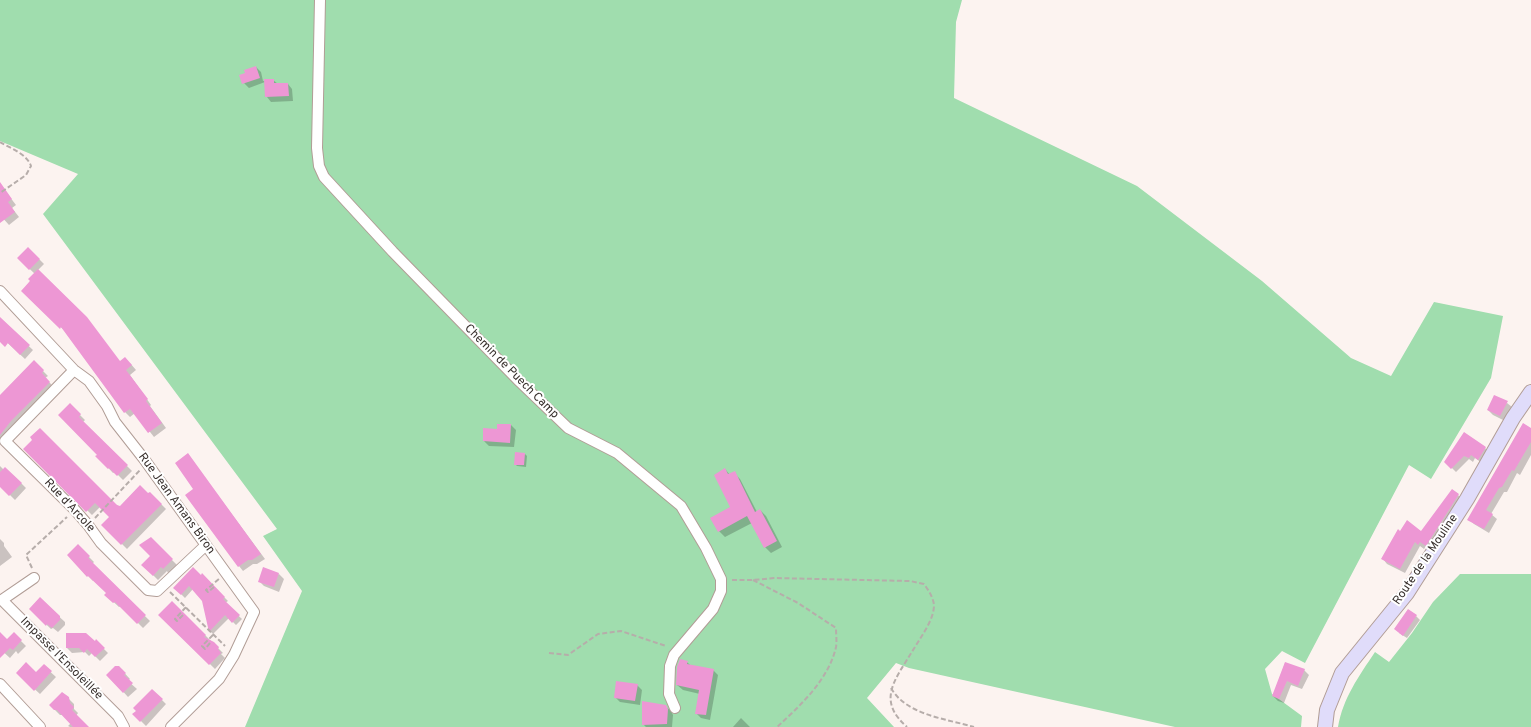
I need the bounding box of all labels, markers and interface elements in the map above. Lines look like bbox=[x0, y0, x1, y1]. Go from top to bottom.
street label: Chemin de Puech Camp bbox=[461, 322, 561, 422]
street label: Rue Jean Amans Biron bbox=[134, 451, 218, 557]
street label: Rue d'Arcole bbox=[41, 476, 97, 536]
street label: Route de la Mouline bbox=[1390, 512, 1462, 608]
street label: Impasse l'Ensoleillée bbox=[17, 615, 105, 703]

